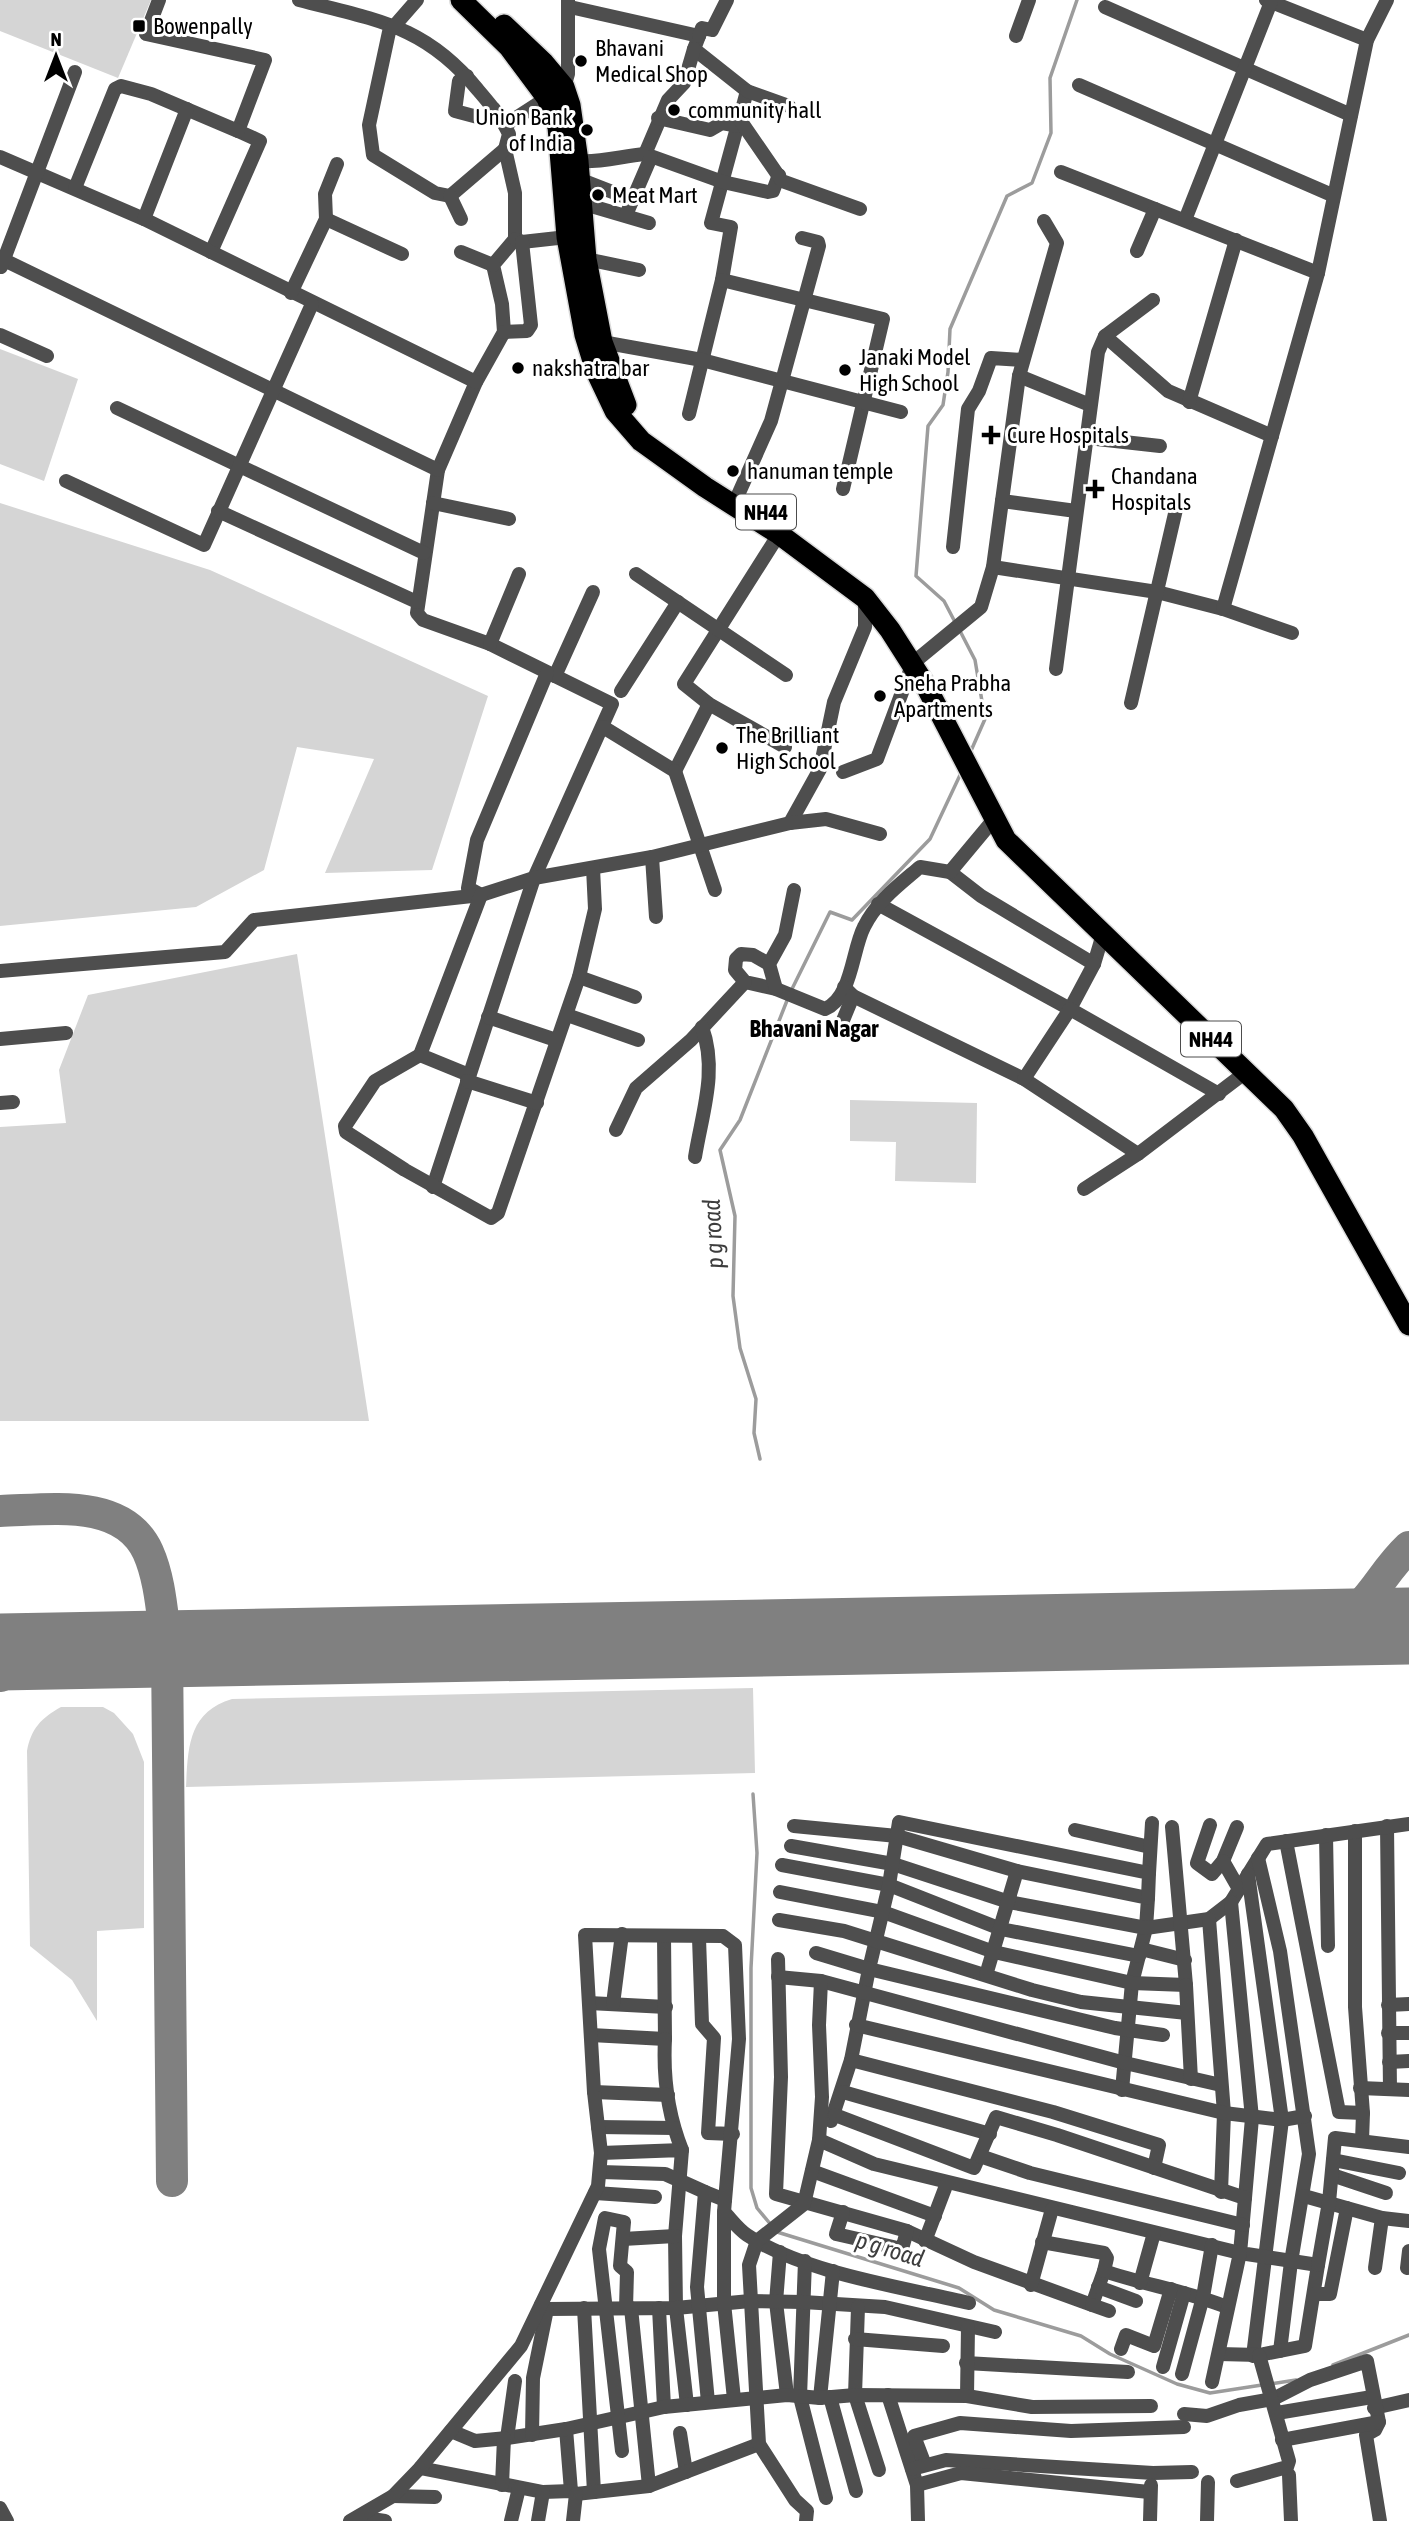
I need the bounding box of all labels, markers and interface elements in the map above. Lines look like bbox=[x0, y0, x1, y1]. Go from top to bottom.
place label: Bowenpally bbox=[153, 13, 253, 39]
marker: Bowenpally bbox=[131, 18, 147, 34]
north arrow bbox=[21, 21, 91, 91]
text: N bbox=[50, 28, 62, 50]
place label: Bhavani Medical Shop bbox=[595, 35, 708, 87]
marker: Bhavani Medical Shop bbox=[573, 53, 589, 69]
place label: community hall bbox=[688, 97, 821, 123]
marker: community hall bbox=[666, 102, 682, 118]
place label: Union Bank of India bbox=[475, 104, 573, 156]
marker: Union Bank of India bbox=[579, 122, 595, 138]
place label: Meat Mart bbox=[612, 182, 698, 208]
marker: Meat Mart bbox=[590, 187, 606, 203]
place label: Janaki Model High School bbox=[859, 344, 970, 396]
place label: nakshatra bar bbox=[532, 355, 650, 381]
marker: nakshatra bar bbox=[510, 360, 526, 376]
marker: Janaki Model High School bbox=[837, 362, 853, 378]
place label: Cure Hospitals bbox=[1007, 422, 1129, 448]
marker: Cure Hospitals bbox=[981, 425, 1001, 445]
place label: hanuman temple bbox=[747, 458, 893, 484]
marker: hanuman temple bbox=[725, 463, 741, 479]
place label: Chandana Hospitals bbox=[1111, 463, 1198, 515]
marker: Chandana Hospitals bbox=[1085, 479, 1105, 499]
road number: NH44 bbox=[736, 494, 796, 530]
place label: Sneha Prabha Apartments bbox=[894, 670, 1011, 722]
marker: Sneha Prabha Apartments bbox=[872, 688, 888, 704]
place label: The Brilliant High School bbox=[736, 722, 839, 774]
marker: The Brilliant High School bbox=[714, 740, 730, 756]
district label: Bhavani Nagar bbox=[750, 1015, 879, 1042]
road number: NH44 bbox=[1181, 1021, 1241, 1056]
water label: p g road bbox=[698, 1199, 728, 1269]
water label: p g road bbox=[853, 2226, 927, 2272]

